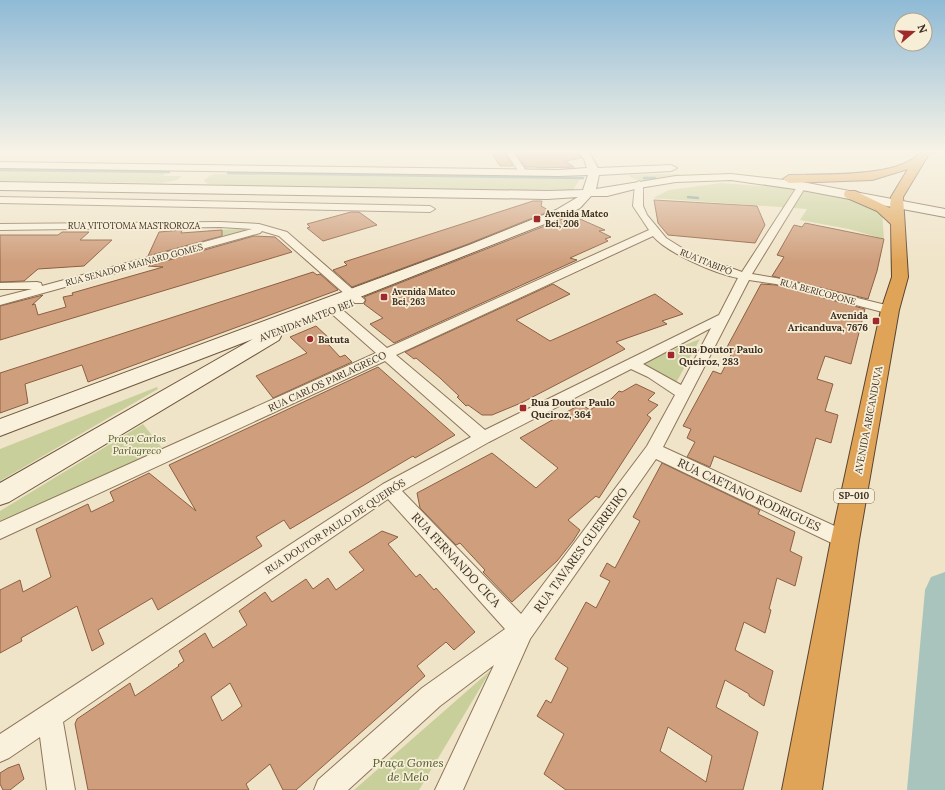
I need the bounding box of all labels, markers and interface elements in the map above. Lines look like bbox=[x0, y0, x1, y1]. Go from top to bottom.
north arrow bbox=[893, 12, 933, 52]
text: N bbox=[914, 22, 931, 36]
place label: Avenida Mateo Bei, 206 bbox=[545, 208, 608, 229]
marker: Avenida Mateo Bei, 206 bbox=[532, 214, 542, 224]
street label: RUA VITOTOMA MASTROROZA bbox=[68, 220, 201, 231]
street label: RUA SENADOR MAINARD GOMES bbox=[64, 241, 204, 288]
street label: RUA ITABIPÓ bbox=[678, 246, 734, 277]
street label: RUA BERICOPONE bbox=[779, 276, 858, 307]
place label: Avenida Mateo Bei, 263 bbox=[392, 286, 455, 307]
marker: Avenida Mateo Bei, 263 bbox=[379, 292, 389, 302]
street label: AVENIDA MATEO BEI bbox=[256, 297, 355, 345]
place label: Avenida Aricanduva, 7676 bbox=[788, 309, 869, 334]
marker: Avenida Aricanduva, 7676 bbox=[871, 316, 881, 326]
place label: Batuta bbox=[318, 333, 350, 346]
marker: Batuta bbox=[305, 334, 315, 344]
place label: Rua Doutor Paulo Queiroz, 283 bbox=[679, 343, 763, 368]
street label: RUA CARLOS PARLAGRECO bbox=[266, 348, 389, 415]
marker: Rua Doutor Paulo Queiroz, 283 bbox=[666, 350, 676, 360]
street label: AVENIDA ARICANDUVA bbox=[851, 364, 885, 476]
place label: Rua Doutor Paulo Queiroz, 364 bbox=[531, 396, 615, 421]
marker: Rua Doutor Paulo Queiroz, 364 bbox=[518, 403, 528, 413]
park label: Praça Carlos Parlagreco bbox=[108, 432, 166, 457]
street label: RUA CAETANO RODRIGUES bbox=[675, 455, 823, 534]
street label: RUA DOUTOR PAULO DE QUEIRÓS bbox=[263, 476, 408, 577]
street label: RUA TAVARES GUERREIRO bbox=[530, 484, 631, 615]
road number: SP-010 bbox=[834, 489, 874, 503]
street label: RUA FERNANDO CICA bbox=[409, 509, 504, 610]
park label: Praça Gomes de Melo bbox=[372, 755, 444, 784]

